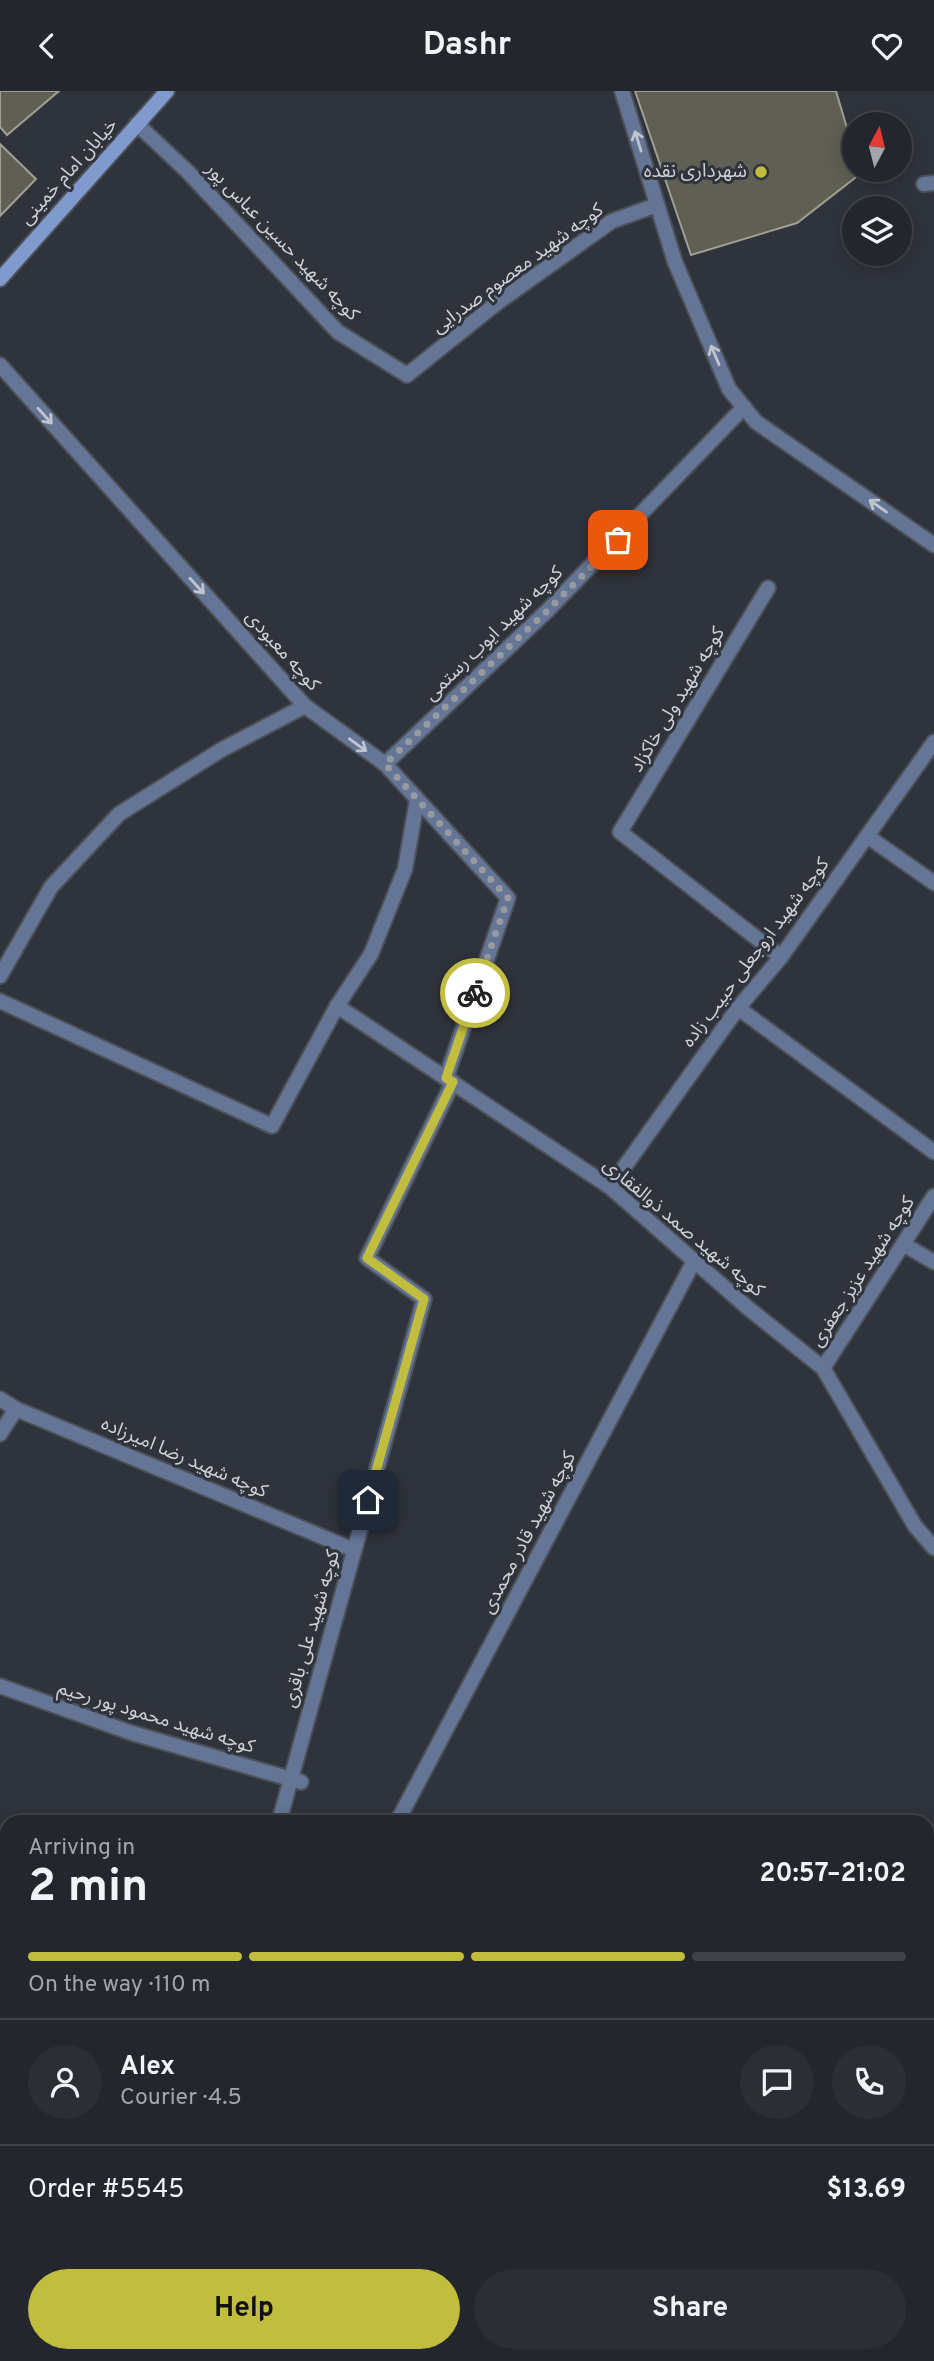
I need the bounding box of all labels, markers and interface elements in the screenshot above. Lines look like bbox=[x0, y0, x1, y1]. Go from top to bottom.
text: Dashr bbox=[423, 26, 511, 66]
icon: back bbox=[28, 27, 66, 65]
icon: heart bbox=[868, 27, 906, 65]
north arrow bbox=[842, 112, 912, 182]
map controls bbox=[842, 112, 912, 266]
street label: خیابان امام خمینی bbox=[15, 114, 124, 231]
one-way arrow bbox=[630, 131, 643, 153]
street label: کوچه شهید حسین عباس پور bbox=[199, 157, 365, 327]
place label: شهرداری نقده bbox=[644, 160, 747, 184]
marker: شهرداری نقده bbox=[753, 164, 769, 180]
button: layers bbox=[842, 196, 912, 266]
street label: کوچه شهید معصوم صدرایی bbox=[427, 198, 610, 340]
one-way arrow bbox=[707, 345, 720, 366]
one-way arrow bbox=[37, 407, 54, 424]
one-way arrow bbox=[869, 499, 888, 513]
pin bbox=[588, 510, 648, 570]
icon: bag bbox=[599, 521, 637, 559]
street label: کوچه شهید ایوب رستمی bbox=[420, 561, 569, 706]
one-way arrow bbox=[189, 577, 205, 595]
street label: کوچه معبودی bbox=[239, 606, 325, 697]
street label: کوچه شهید ولی خاکزاد bbox=[625, 622, 731, 777]
one-way arrow bbox=[348, 738, 367, 752]
street label: کوچه شهید اروجعلی حبیب زاده bbox=[677, 853, 836, 1052]
courier bbox=[440, 958, 510, 1028]
icon: bike bbox=[456, 974, 494, 1012]
street label: کوچه شهید صمد ذوالفقاری bbox=[597, 1153, 770, 1303]
street label: کوچه شهید عزیز جعفری bbox=[805, 1191, 921, 1352]
street label: کوچه شهید رضا امیرزاده bbox=[97, 1412, 272, 1504]
street label: کوچه شهید قادر محمدی bbox=[476, 1447, 582, 1618]
pin bbox=[338, 1470, 398, 1530]
icon: home bbox=[349, 1481, 387, 1519]
street label: کوچه شهید علی باقری bbox=[278, 1546, 346, 1711]
street label: کوچه شهید محمود پور رحیم bbox=[54, 1677, 258, 1761]
text: Arriving in bbox=[28, 1834, 135, 1863]
text: 20:57–21:02 bbox=[760, 1858, 906, 1891]
text: 2 min bbox=[28, 1859, 148, 1918]
text: On the way · 110 m bbox=[28, 1971, 211, 2000]
button: person bbox=[28, 2045, 102, 2119]
button: chat bbox=[740, 2045, 814, 2119]
button: phone bbox=[832, 2045, 906, 2119]
text: Alex bbox=[120, 2051, 175, 2084]
text: Courier · 4.5 bbox=[120, 2084, 242, 2113]
text: Order #5545 bbox=[28, 2174, 185, 2207]
text: $13.69 bbox=[827, 2174, 906, 2207]
button: Help bbox=[28, 2269, 460, 2349]
button: Share bbox=[474, 2269, 906, 2349]

